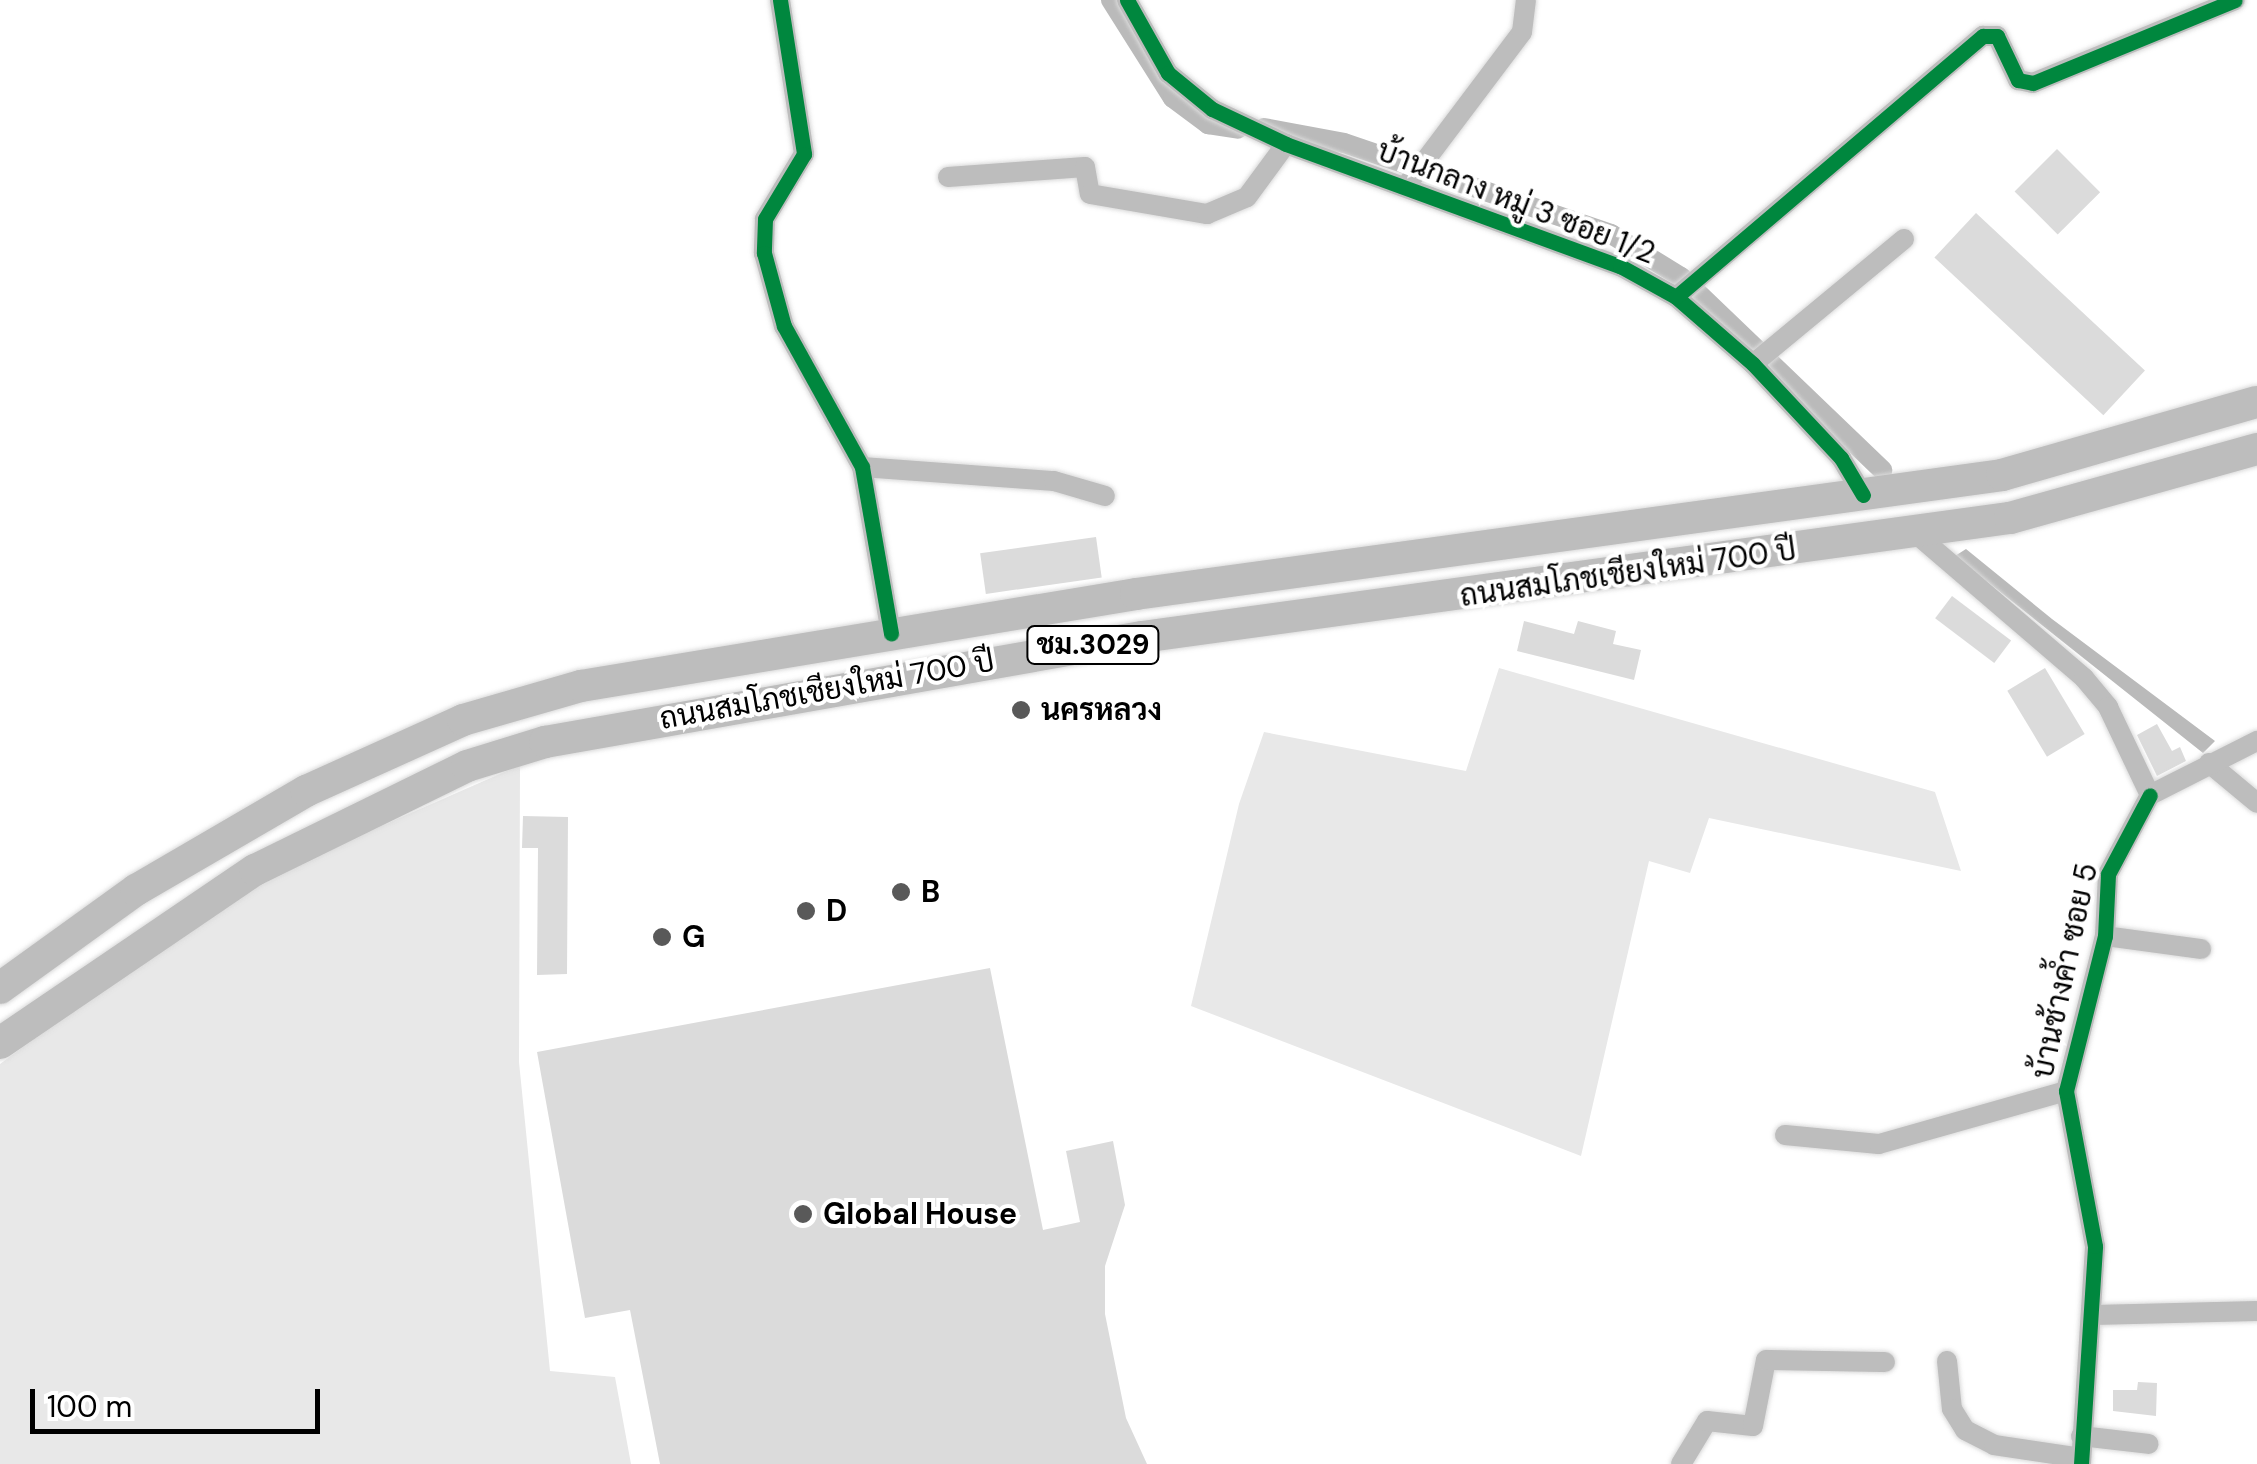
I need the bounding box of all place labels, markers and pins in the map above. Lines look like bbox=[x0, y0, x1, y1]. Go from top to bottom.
place label: นครหลวง bbox=[1041, 692, 1162, 728]
marker: นครหลวง bbox=[1010, 699, 1032, 721]
place label: B bbox=[921, 874, 940, 910]
marker: B bbox=[890, 881, 912, 903]
place label: D bbox=[826, 893, 847, 929]
marker: D bbox=[795, 900, 817, 922]
place label: G bbox=[682, 919, 705, 955]
marker: G bbox=[651, 926, 673, 948]
place label: Global House bbox=[823, 1196, 1017, 1232]
marker: Global House bbox=[792, 1203, 814, 1225]

